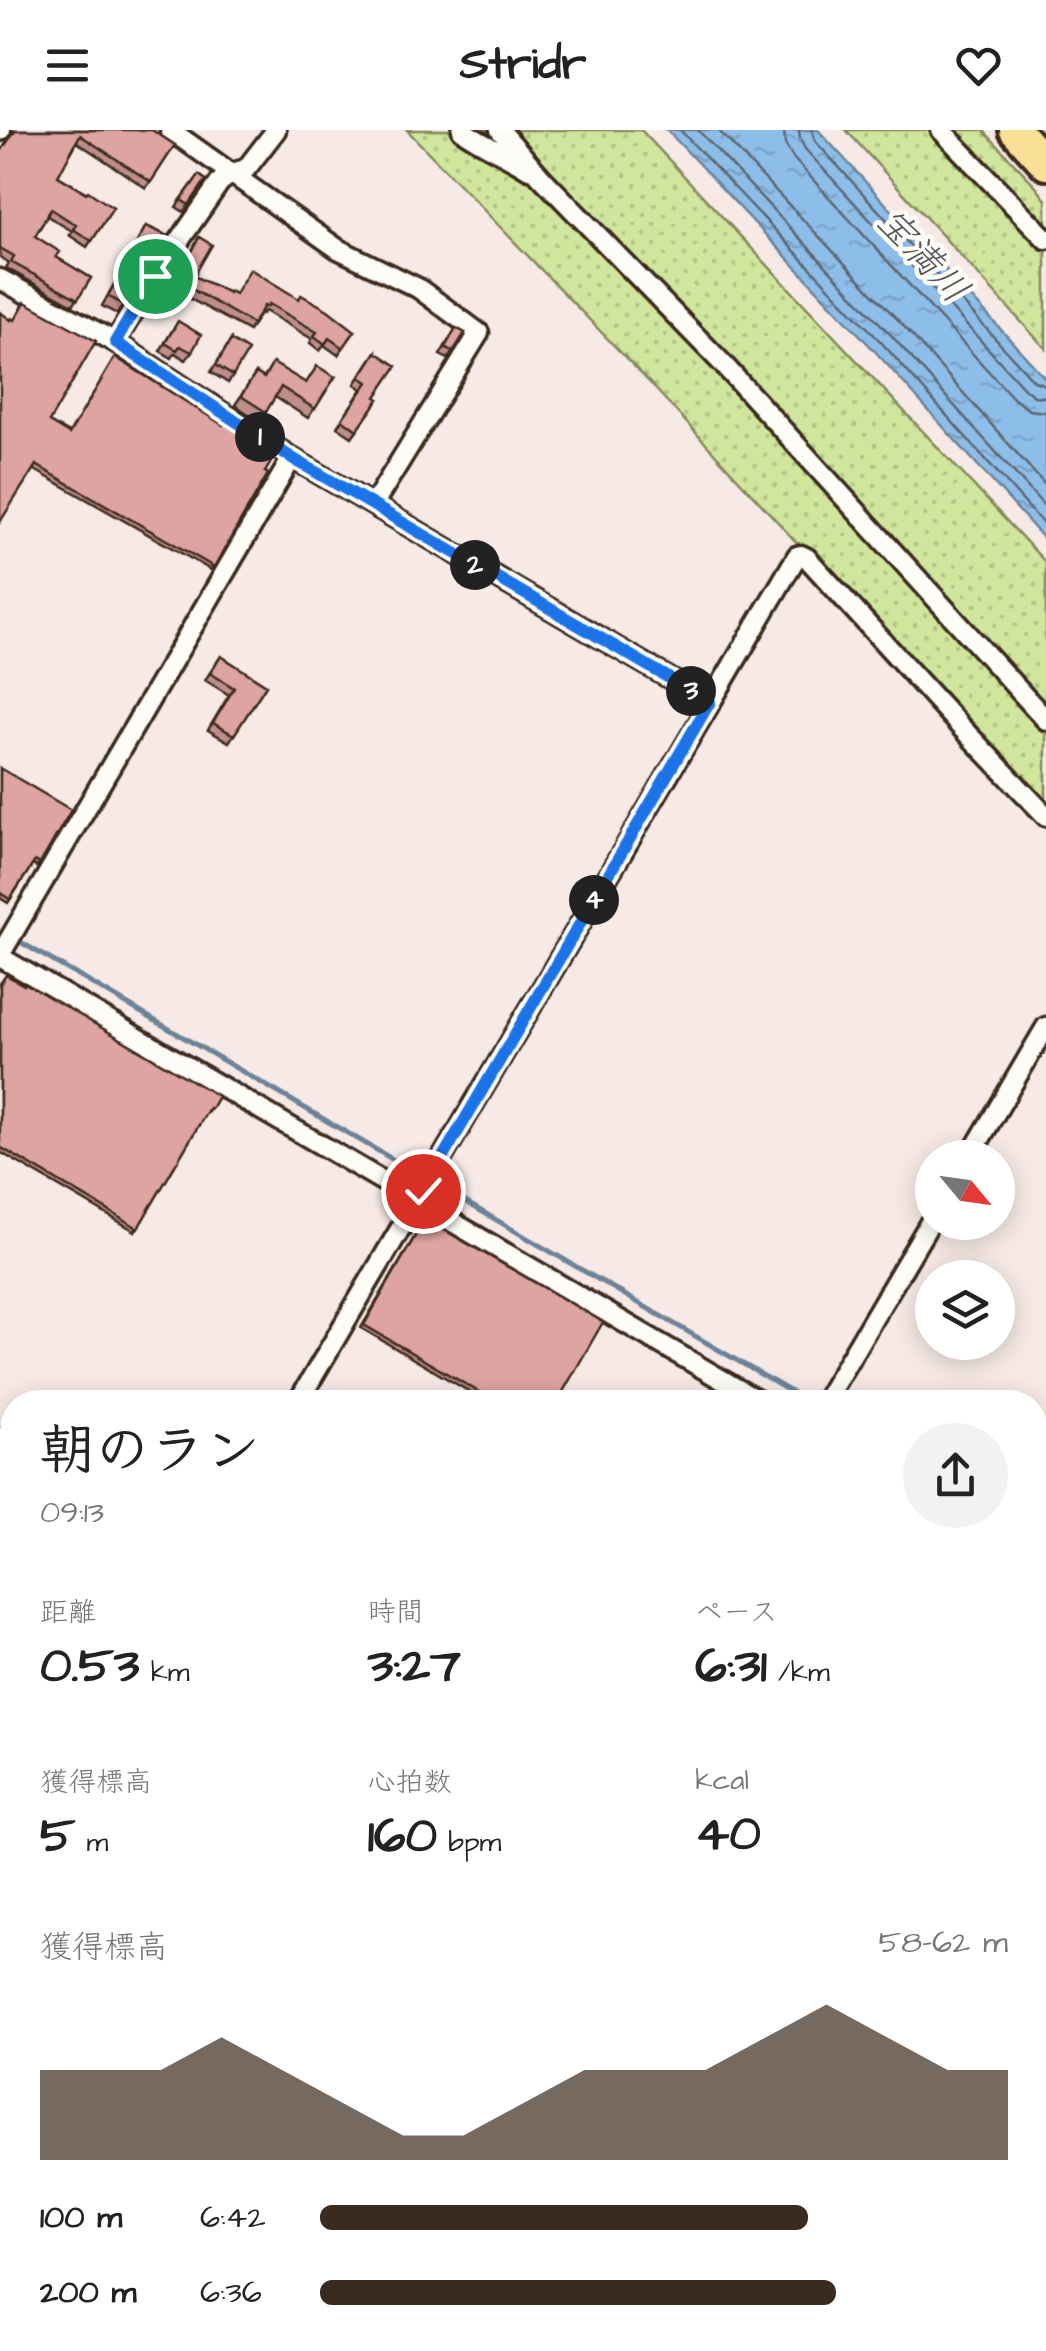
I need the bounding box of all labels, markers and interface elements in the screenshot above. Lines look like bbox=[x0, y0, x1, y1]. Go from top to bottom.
text: Stridr bbox=[460, 34, 586, 96]
icon: menu bbox=[40, 38, 95, 93]
icon: heart bbox=[951, 38, 1006, 93]
water label: 宝満川 bbox=[864, 197, 980, 315]
pin bbox=[113, 234, 198, 319]
icon: arrive bbox=[128, 249, 183, 304]
pin: 1 bbox=[235, 412, 285, 462]
text: 1 bbox=[258, 417, 262, 456]
pin: 2 bbox=[450, 540, 500, 590]
text: 2 bbox=[467, 545, 483, 584]
pin: 3 bbox=[666, 666, 716, 716]
text: 3 bbox=[684, 671, 698, 710]
pin: 4 bbox=[569, 875, 619, 925]
text: 4 bbox=[584, 880, 604, 919]
north arrow bbox=[915, 1140, 1015, 1240]
map controls bbox=[915, 1140, 1015, 1360]
pin bbox=[381, 1149, 466, 1234]
icon: check bbox=[396, 1164, 451, 1219]
button: layers bbox=[915, 1260, 1015, 1360]
text: 朝のラン bbox=[40, 1414, 260, 1490]
button: share bbox=[903, 1423, 1008, 1528]
text: 09:13 bbox=[40, 1490, 104, 1535]
text: 距離 bbox=[40, 1593, 96, 1632]
text: 時間 bbox=[368, 1593, 424, 1632]
text: ペース bbox=[695, 1593, 778, 1632]
text: 0.53 bbox=[40, 1632, 139, 1701]
text: 3:27 bbox=[368, 1632, 461, 1701]
text: 6:31 bbox=[695, 1632, 767, 1701]
text: km bbox=[139, 1653, 190, 1692]
text: /km bbox=[767, 1653, 830, 1692]
text: kcal bbox=[695, 1761, 749, 1800]
text: 獲得標高 bbox=[40, 1763, 152, 1802]
text: 心拍数 bbox=[368, 1763, 452, 1802]
text: 40 bbox=[695, 1800, 761, 1869]
text: 5 bbox=[40, 1802, 75, 1871]
text: 160 bbox=[368, 1802, 437, 1871]
text: m bbox=[75, 1823, 108, 1862]
text: bpm bbox=[437, 1823, 501, 1862]
text: 58–62 m bbox=[879, 1920, 1008, 1965]
text: 獲得標高 bbox=[40, 1925, 168, 1970]
text: 100 m bbox=[40, 2195, 122, 2240]
text: 6:42 bbox=[200, 2195, 266, 2240]
text: 200 m bbox=[40, 2270, 136, 2315]
text: 6:36 bbox=[200, 2270, 262, 2315]

